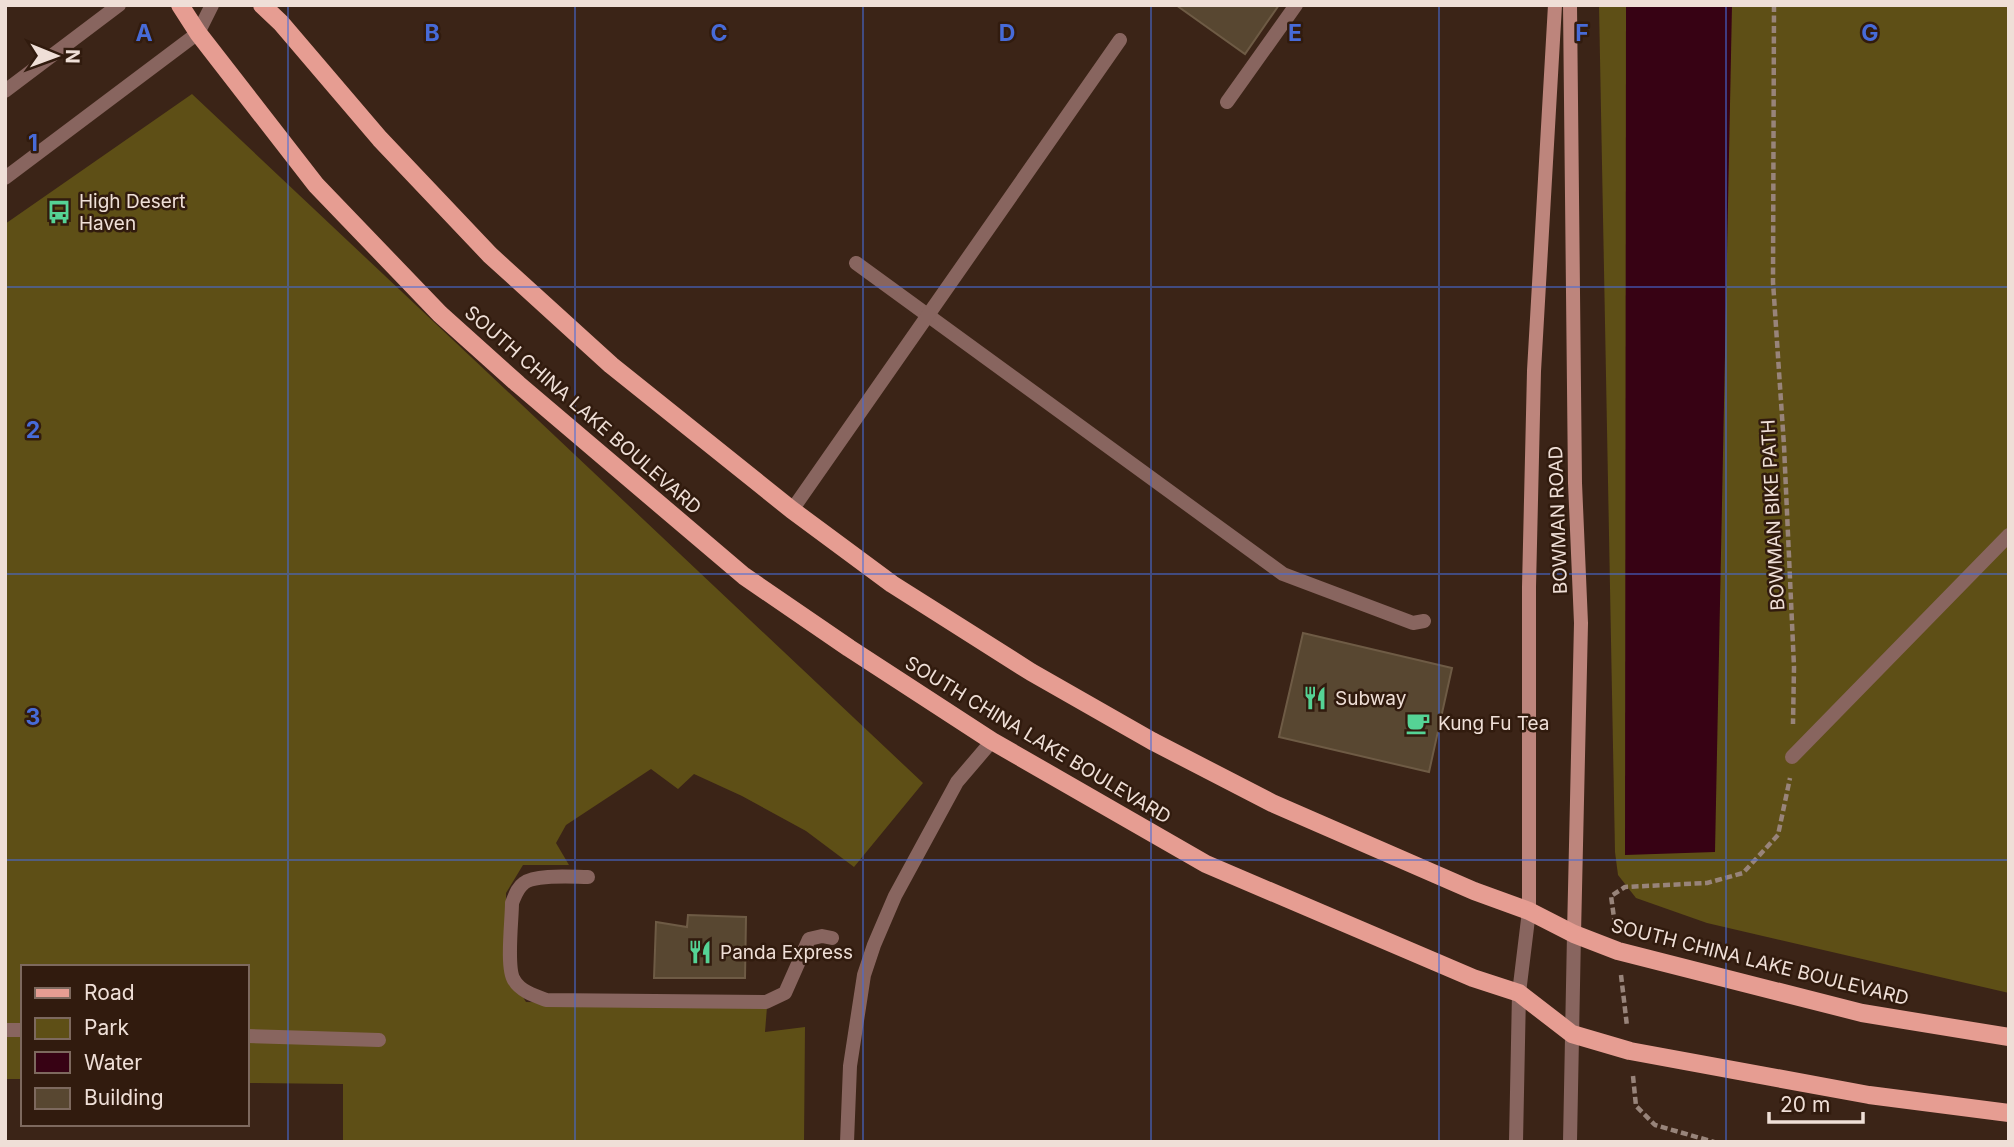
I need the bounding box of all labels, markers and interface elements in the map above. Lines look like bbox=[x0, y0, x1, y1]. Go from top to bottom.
text: A bbox=[135, 19, 153, 47]
text: B bbox=[424, 19, 440, 47]
text: C bbox=[710, 19, 728, 47]
text: D bbox=[999, 19, 1015, 47]
text: E bbox=[1288, 19, 1302, 47]
text: F bbox=[1575, 19, 1589, 47]
text: G bbox=[1861, 19, 1879, 47]
north arrow bbox=[21, 21, 91, 91]
text: N bbox=[61, 49, 84, 64]
text: 1 bbox=[28, 129, 38, 157]
place label: High Desert Haven bbox=[79, 190, 186, 235]
bus stop icon: High Desert Haven bbox=[45, 198, 73, 226]
street label: SOUTH CHINA LAKE BOULEVARD bbox=[460, 301, 706, 519]
text: 2 bbox=[26, 416, 40, 444]
street label: BOWMAN BIKE PATH bbox=[1757, 419, 1789, 611]
street label: BOWMAN ROAD bbox=[1544, 445, 1572, 595]
street label: SOUTH CHINA LAKE BOULEVARD bbox=[901, 651, 1175, 829]
restaurant icon: Subway bbox=[1301, 684, 1329, 712]
place label: Subway bbox=[1335, 687, 1407, 710]
text: 3 bbox=[26, 703, 40, 731]
cafe icon: Kung Fu Tea bbox=[1404, 709, 1432, 737]
place label: Kung Fu Tea bbox=[1438, 712, 1549, 735]
street label: SOUTH CHINA LAKE BOULEVARD bbox=[1609, 914, 1911, 1010]
restaurant icon: Panda Express bbox=[686, 938, 714, 966]
place label: Panda Express bbox=[720, 941, 853, 964]
legend bbox=[21, 965, 248, 1126]
text: Road bbox=[84, 980, 135, 1005]
text: Park bbox=[84, 1015, 129, 1040]
text: Water bbox=[84, 1050, 142, 1075]
scale bar bbox=[1769, 1080, 1864, 1124]
text: Building bbox=[84, 1085, 164, 1110]
text: 20 m bbox=[1780, 1092, 1830, 1117]

